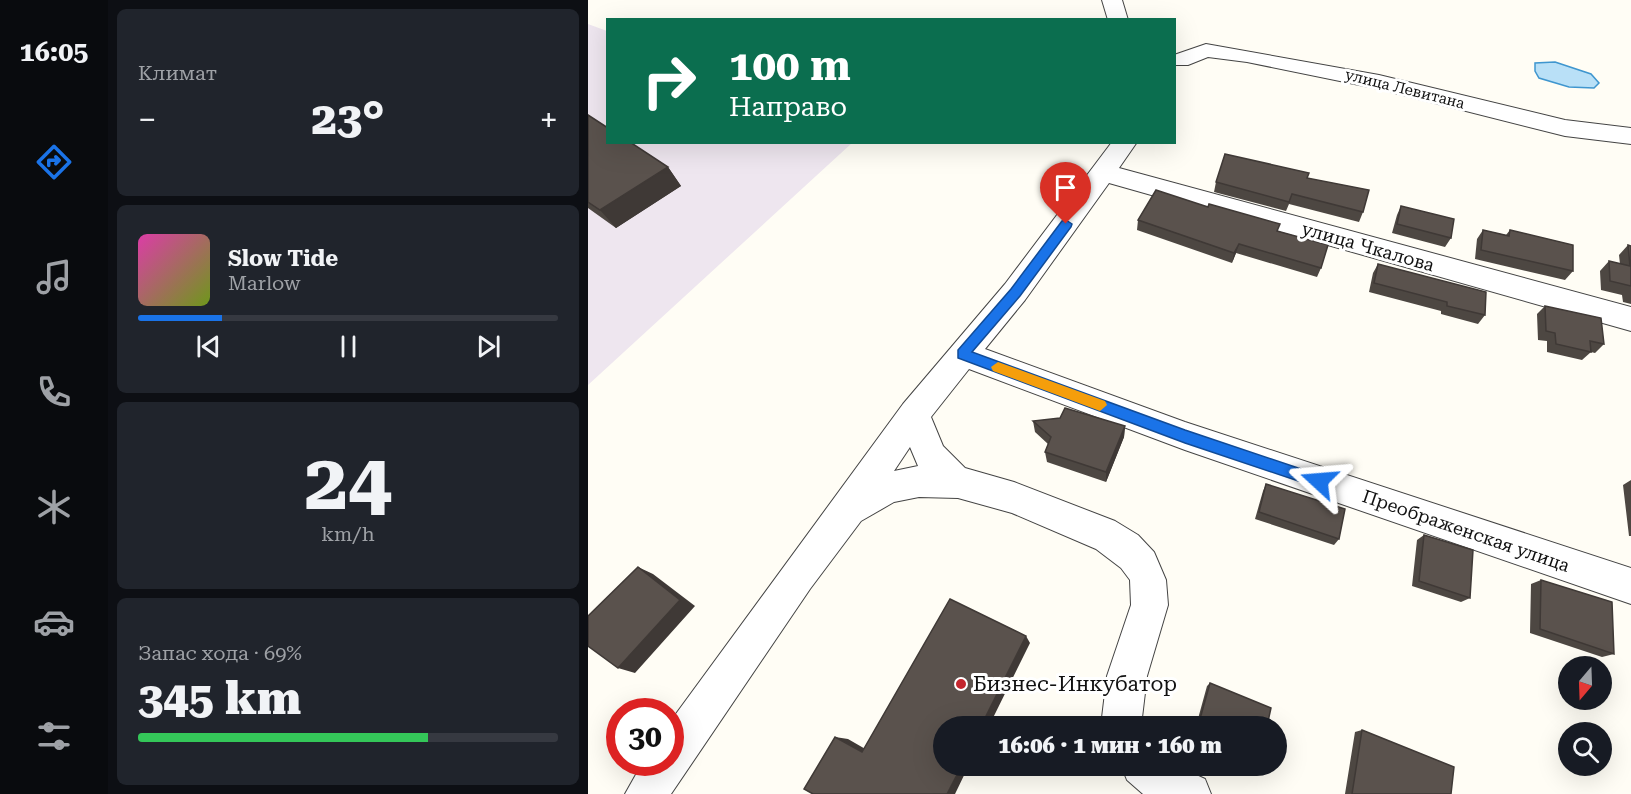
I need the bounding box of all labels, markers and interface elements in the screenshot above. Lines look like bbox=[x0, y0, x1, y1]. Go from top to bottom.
text: 16:05 bbox=[20, 36, 88, 68]
text: 100 m bbox=[729, 41, 851, 90]
icon: right bbox=[630, 42, 708, 120]
text: Климат bbox=[138, 61, 217, 85]
street label: улица Левитана bbox=[1343, 65, 1467, 113]
text: Направо bbox=[729, 91, 847, 123]
text: 23° bbox=[312, 92, 385, 145]
text: − bbox=[138, 100, 156, 139]
text: + bbox=[540, 100, 558, 139]
icon: directions bbox=[33, 141, 75, 183]
pin bbox=[1040, 162, 1091, 224]
icon: arrive bbox=[1049, 171, 1082, 204]
street label: улица Чкалова bbox=[1299, 218, 1437, 276]
text: Slow Tide bbox=[228, 246, 338, 271]
icon: music bbox=[33, 256, 75, 298]
text: Marlow bbox=[228, 271, 301, 295]
icon: previous bbox=[192, 330, 225, 363]
icon: pause bbox=[332, 330, 365, 363]
icon: next bbox=[472, 330, 505, 363]
icon: phone bbox=[33, 371, 75, 413]
text: 24 bbox=[304, 437, 392, 528]
position arrow bbox=[1287, 449, 1351, 513]
street label: Преображенская улица bbox=[1360, 485, 1573, 576]
icon: climate bbox=[33, 486, 75, 528]
text: km/h bbox=[321, 522, 375, 546]
icon: car bbox=[33, 601, 75, 643]
text: Запас хода · 69% bbox=[138, 641, 302, 665]
north arrow bbox=[1558, 656, 1612, 710]
map controls bbox=[1558, 656, 1612, 776]
text: 345 km bbox=[138, 672, 301, 725]
place label: Бизнес-Инкубатор bbox=[973, 672, 1177, 696]
marker: Бизнес-Инкубатор bbox=[954, 677, 968, 691]
speed limit sign: 30 bbox=[606, 698, 684, 776]
icon: filters bbox=[33, 715, 75, 757]
button: search bbox=[1558, 722, 1612, 776]
text: 16:06 · 1 мин · 160 m bbox=[998, 733, 1222, 758]

